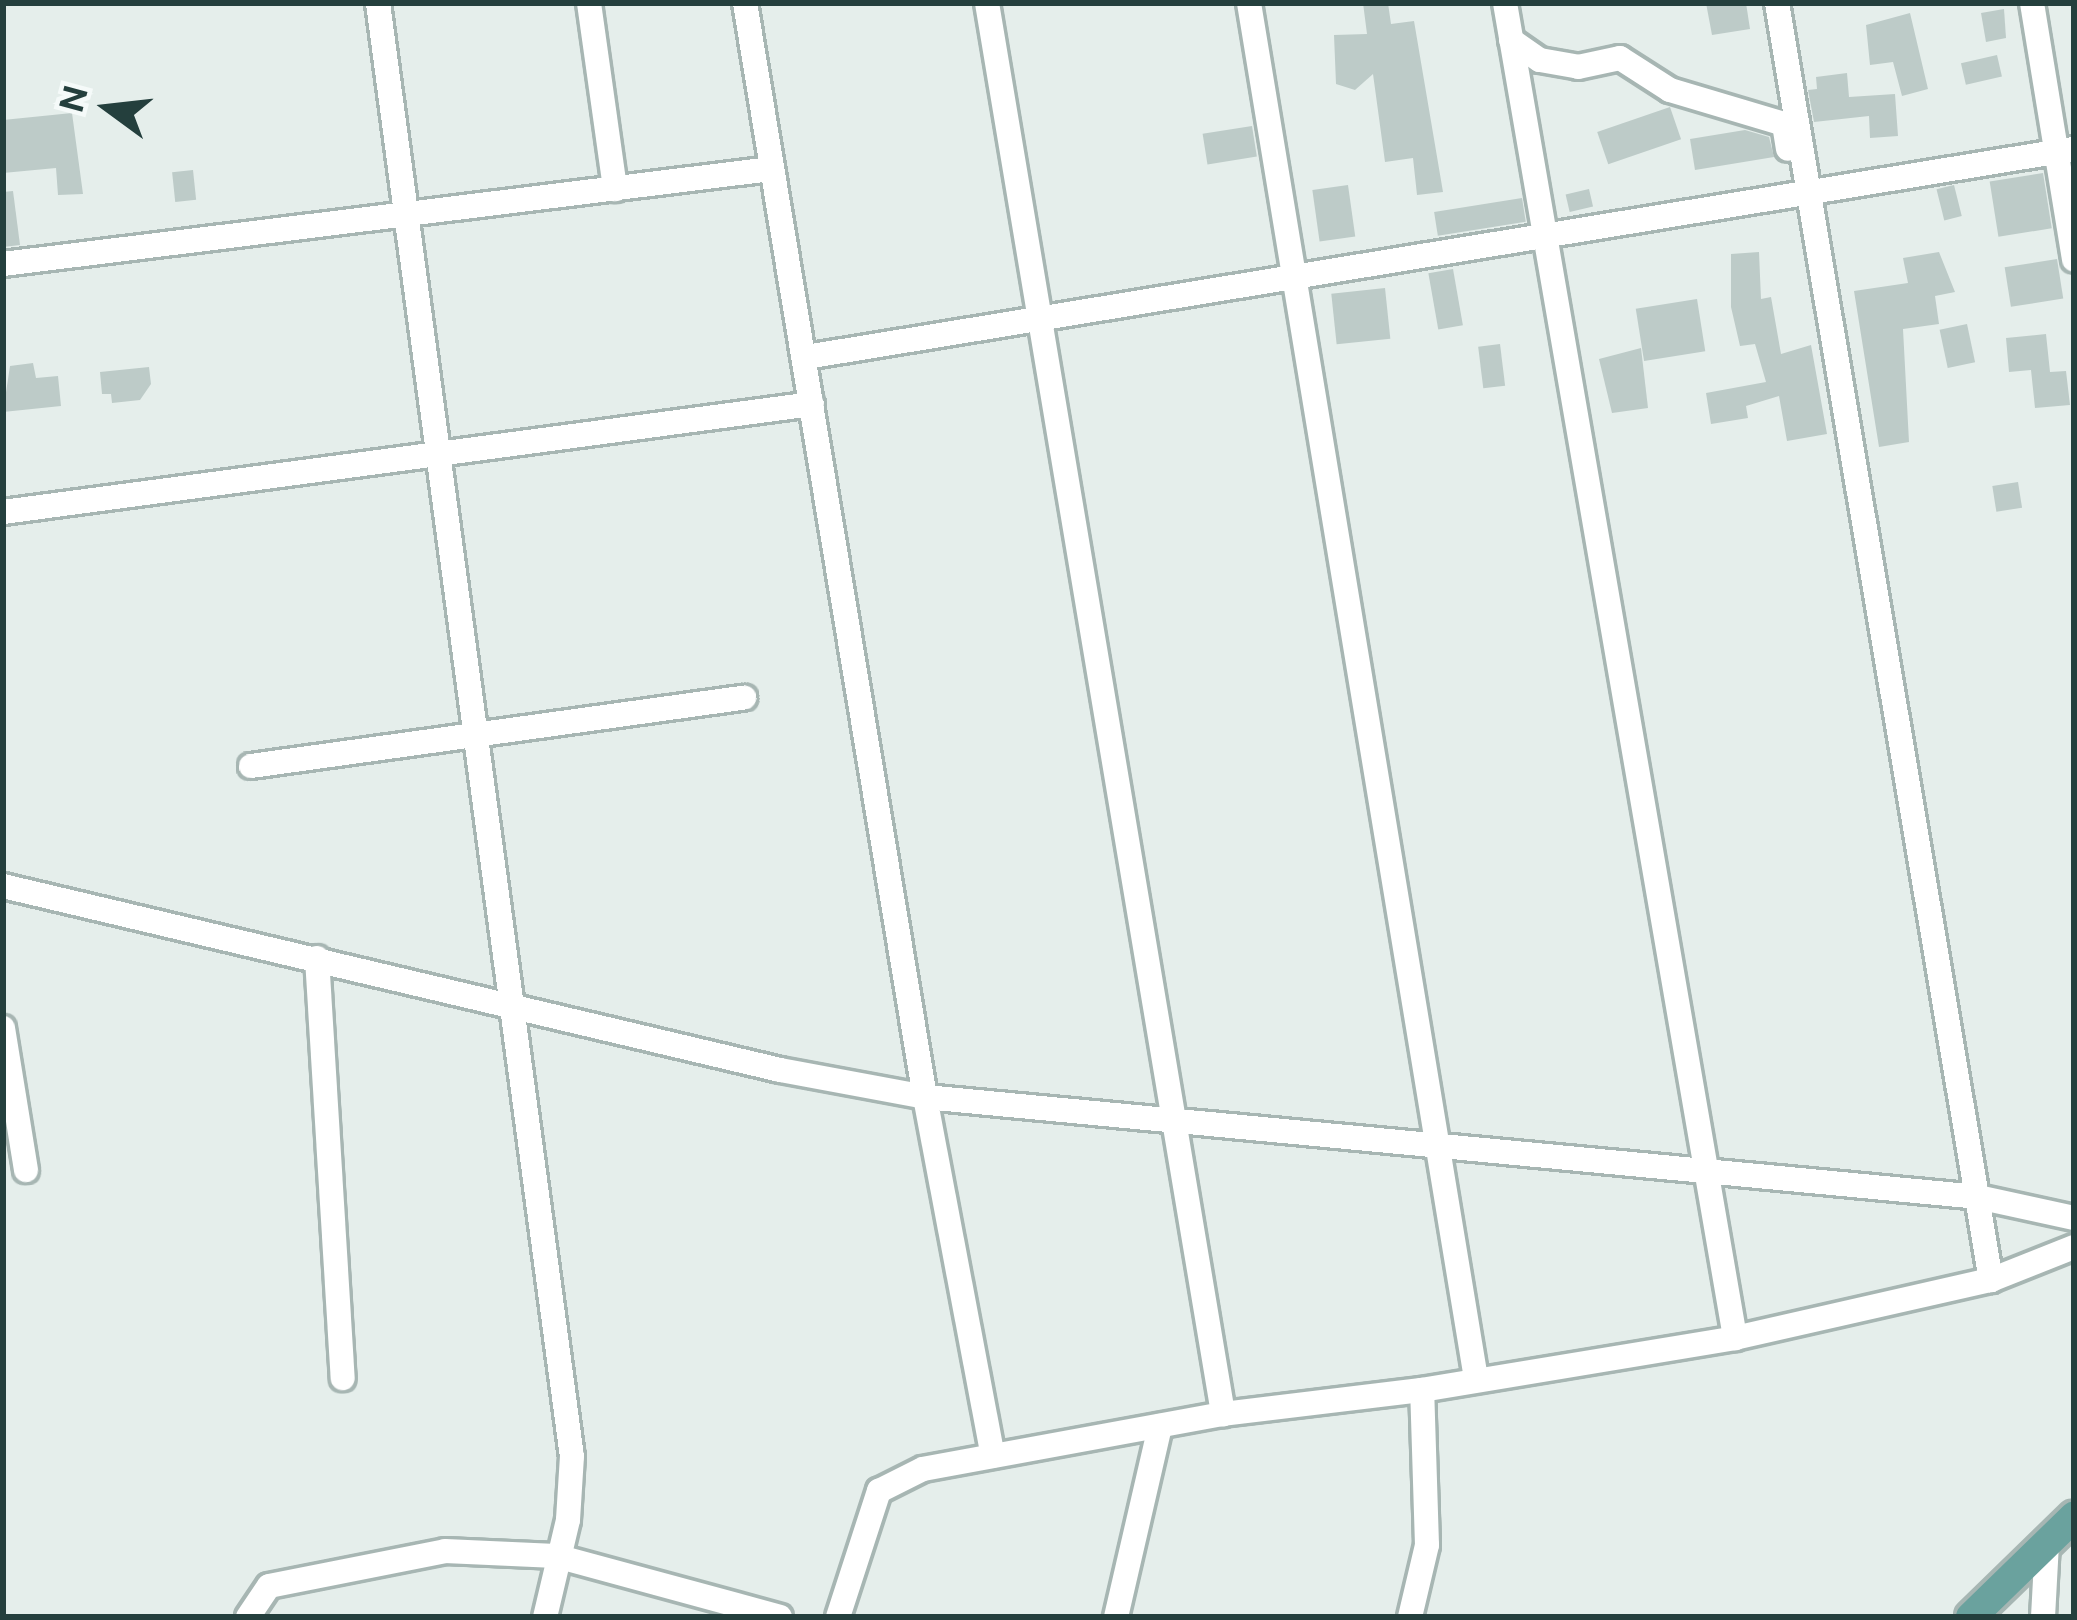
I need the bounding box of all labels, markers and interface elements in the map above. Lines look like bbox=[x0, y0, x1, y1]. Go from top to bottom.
north arrow bbox=[48, 48, 168, 168]
text: N bbox=[52, 81, 95, 116]

